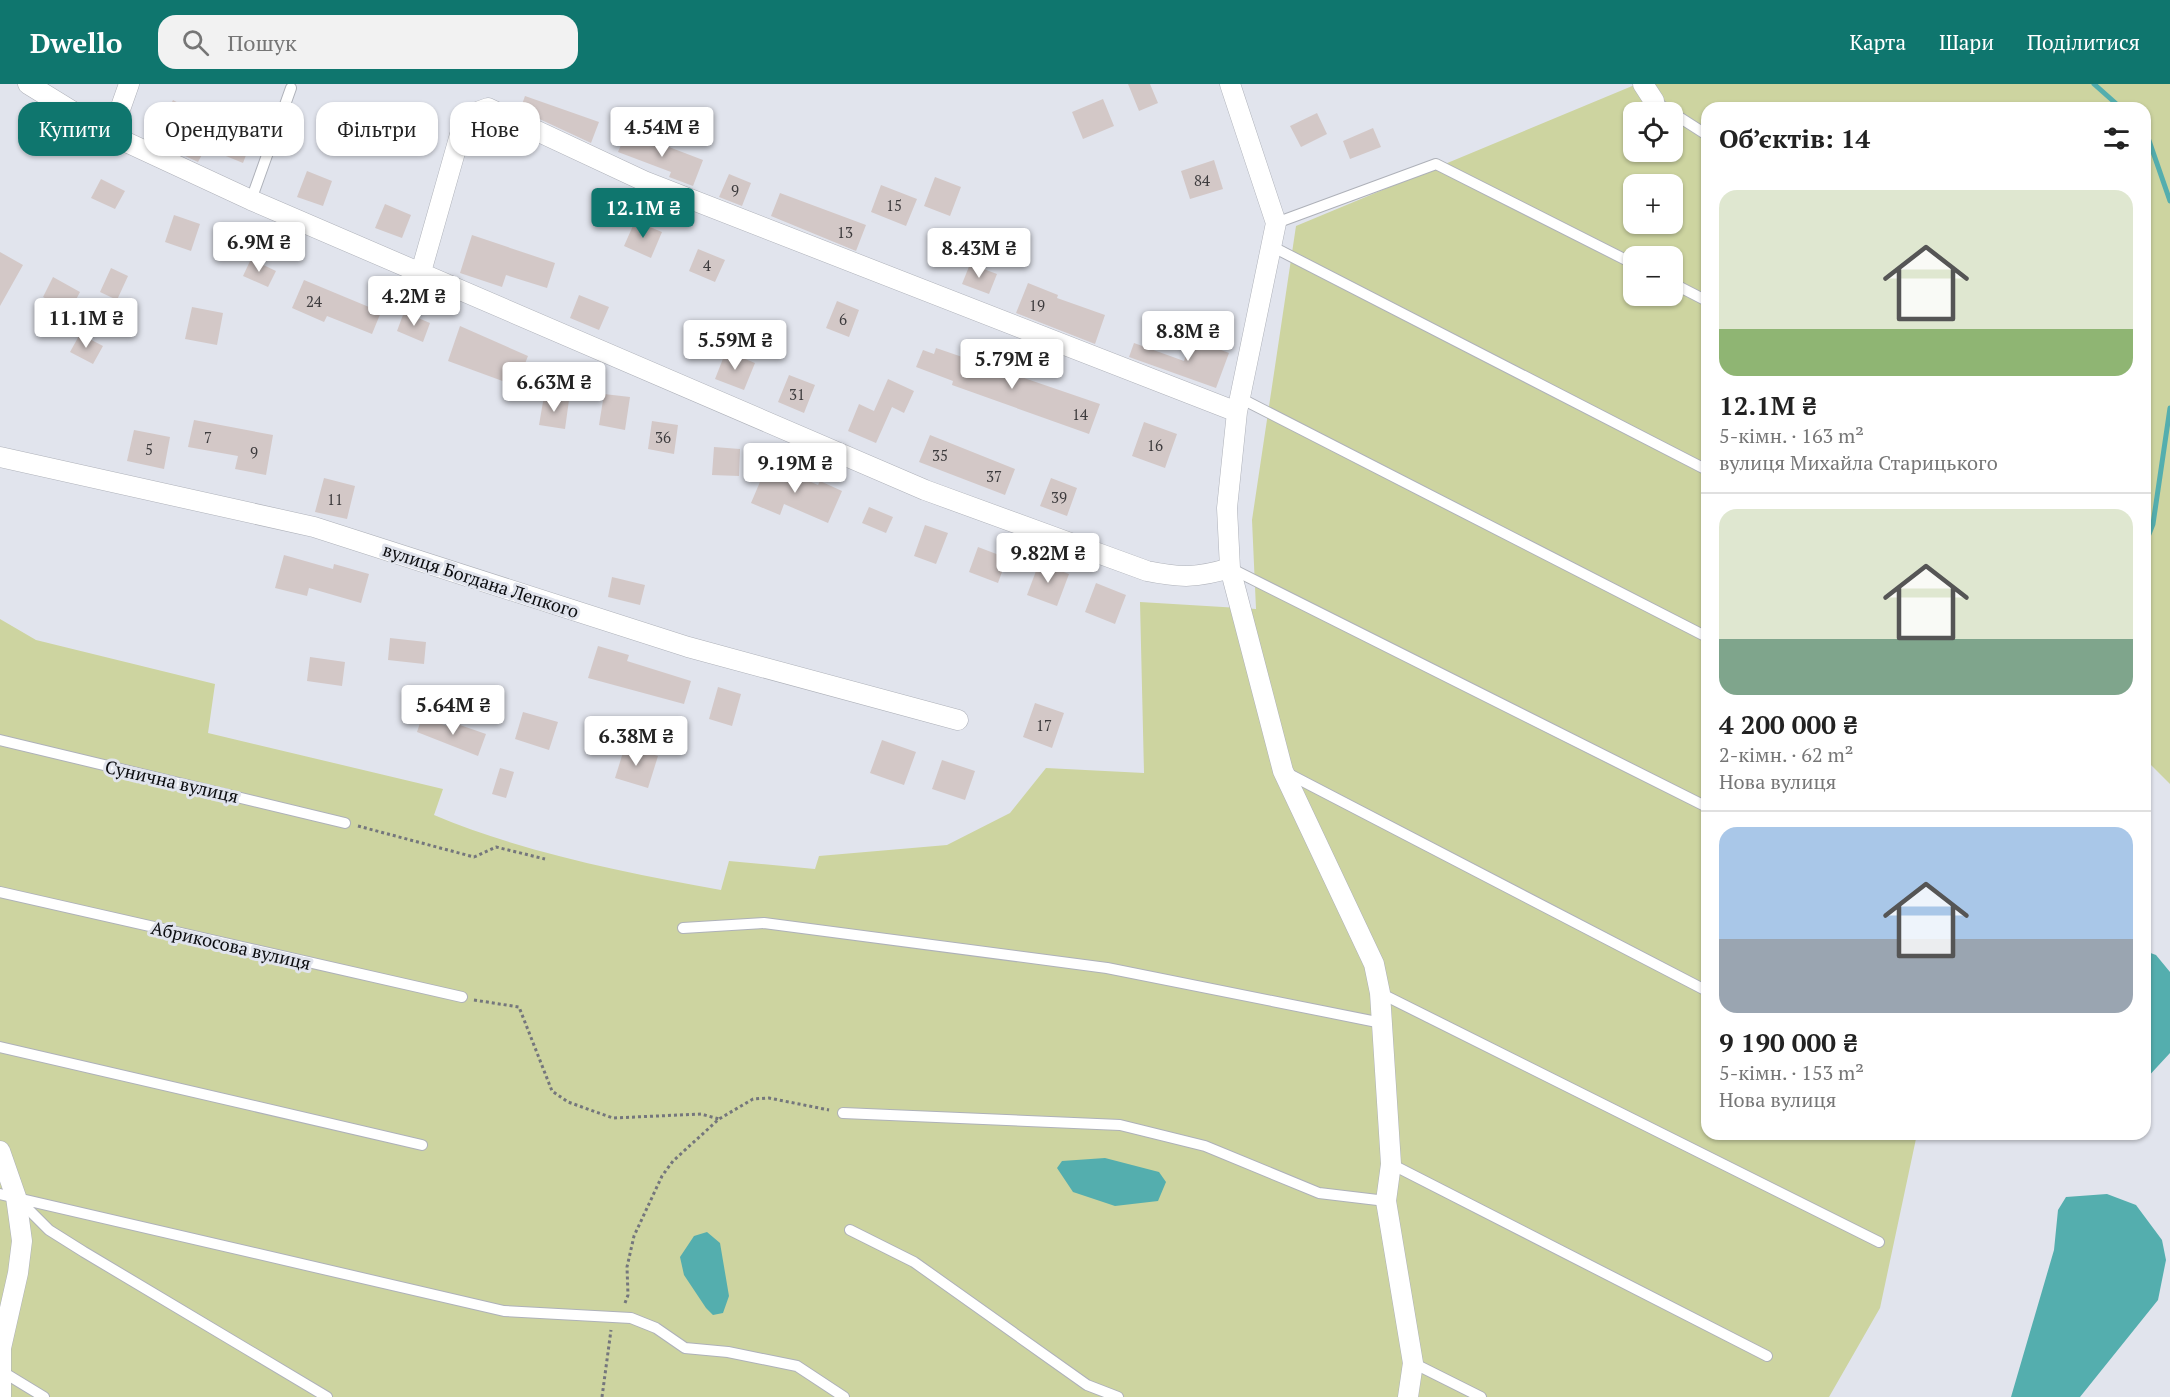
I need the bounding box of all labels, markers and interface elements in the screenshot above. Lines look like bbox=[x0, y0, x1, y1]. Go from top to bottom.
search box bbox=[158, 15, 578, 69]
text: Dwello bbox=[30, 24, 122, 61]
icon: search bbox=[179, 26, 212, 59]
text: Пошук bbox=[227, 28, 297, 57]
text: Карта bbox=[1849, 28, 1906, 56]
text: Шари bbox=[1939, 28, 1994, 56]
text: Поділитися bbox=[2027, 28, 2140, 56]
chip: Купити bbox=[18, 102, 132, 156]
chip: Орендувати bbox=[144, 102, 304, 156]
chip: Фільтри bbox=[316, 102, 438, 156]
chip: Нове bbox=[450, 102, 540, 156]
map controls bbox=[1623, 102, 1683, 306]
button: locate bbox=[1623, 102, 1683, 162]
pin: 4.54M ₴ bbox=[607, 107, 717, 158]
text: 4.54M ₴ bbox=[624, 113, 700, 140]
text: Об’єктів: 14 bbox=[1719, 121, 1870, 155]
icon: filters bbox=[2100, 122, 2133, 155]
house number: 84 bbox=[1194, 170, 1210, 190]
button: + bbox=[1623, 174, 1683, 234]
house number: 9 bbox=[731, 180, 739, 200]
pin: 12.1M ₴ bbox=[588, 188, 698, 239]
text: 12.1M ₴ bbox=[605, 194, 681, 221]
house number: 15 bbox=[886, 195, 902, 215]
pin: 6.9M ₴ bbox=[210, 222, 308, 273]
house number: 13 bbox=[837, 222, 853, 242]
text: 6.9M ₴ bbox=[227, 228, 291, 255]
pin: 8.43M ₴ bbox=[924, 228, 1034, 279]
icon: home bbox=[1872, 229, 1980, 337]
text: 8.43M ₴ bbox=[941, 234, 1017, 261]
button: − bbox=[1623, 246, 1683, 306]
house number: 4 bbox=[703, 255, 711, 275]
pin: 4.2M ₴ bbox=[365, 276, 463, 327]
text: 4.2M ₴ bbox=[382, 282, 446, 309]
house number: 24 bbox=[306, 291, 322, 311]
house number: 19 bbox=[1029, 295, 1045, 315]
pin: 11.1M ₴ bbox=[31, 298, 141, 349]
text: 11.1M ₴ bbox=[48, 304, 124, 331]
house number: 6 bbox=[839, 309, 847, 329]
pin: 8.8M ₴ bbox=[1139, 311, 1237, 362]
text: 8.8M ₴ bbox=[1156, 317, 1220, 344]
pin: 5.59M ₴ bbox=[680, 320, 790, 371]
text: 5.59M ₴ bbox=[697, 326, 773, 353]
pin: 5.79M ₴ bbox=[957, 339, 1067, 390]
text: 5.79M ₴ bbox=[974, 345, 1050, 372]
pin: 6.63M ₴ bbox=[499, 362, 609, 413]
text: 6.63M ₴ bbox=[516, 368, 592, 395]
house number: 31 bbox=[789, 384, 805, 404]
text: 12.1M ₴ bbox=[1719, 388, 1817, 422]
house number: 14 bbox=[1072, 404, 1088, 424]
text: 5-кімн. · 163 m² bbox=[1719, 422, 1864, 449]
house number: 7 bbox=[204, 427, 212, 447]
house number: 36 bbox=[655, 427, 671, 447]
house number: 16 bbox=[1147, 435, 1163, 455]
house number: 5 bbox=[145, 439, 153, 459]
house number: 9 bbox=[250, 442, 258, 462]
pin: 9.19M ₴ bbox=[740, 443, 850, 494]
house number: 35 bbox=[932, 445, 948, 465]
text: 9.19M ₴ bbox=[757, 449, 833, 476]
text: вулиця Михайла Старицького bbox=[1719, 449, 1998, 476]
house number: 37 bbox=[986, 466, 1002, 486]
house number: 39 bbox=[1051, 487, 1067, 507]
house number: 11 bbox=[327, 489, 343, 509]
pin: 9.82M ₴ bbox=[993, 533, 1103, 584]
street label: вулиця Богдана Лепкого bbox=[380, 537, 582, 623]
text: 9.82M ₴ bbox=[1010, 539, 1086, 566]
icon: home bbox=[1872, 548, 1980, 656]
pin: 5.64M ₴ bbox=[398, 685, 508, 736]
text: 5.64M ₴ bbox=[415, 691, 491, 718]
text: 4 200 000 ₴ bbox=[1719, 707, 1858, 741]
house number: 17 bbox=[1036, 715, 1052, 735]
pin: 6.38M ₴ bbox=[581, 716, 691, 767]
text: 6.38M ₴ bbox=[598, 722, 674, 749]
text: 2-кімн. · 62 m² bbox=[1719, 741, 1853, 768]
street label: Сунична вулиця bbox=[103, 754, 241, 808]
text: Нова вулиця bbox=[1719, 768, 1836, 795]
icon: home bbox=[1872, 866, 1980, 974]
street label: Абрикосова вулиця bbox=[149, 915, 313, 975]
text: 9 190 000 ₴ bbox=[1719, 1025, 1858, 1059]
text: 5-кімн. · 153 m² bbox=[1719, 1059, 1864, 1086]
text: Нова вулиця bbox=[1719, 1086, 1836, 1113]

